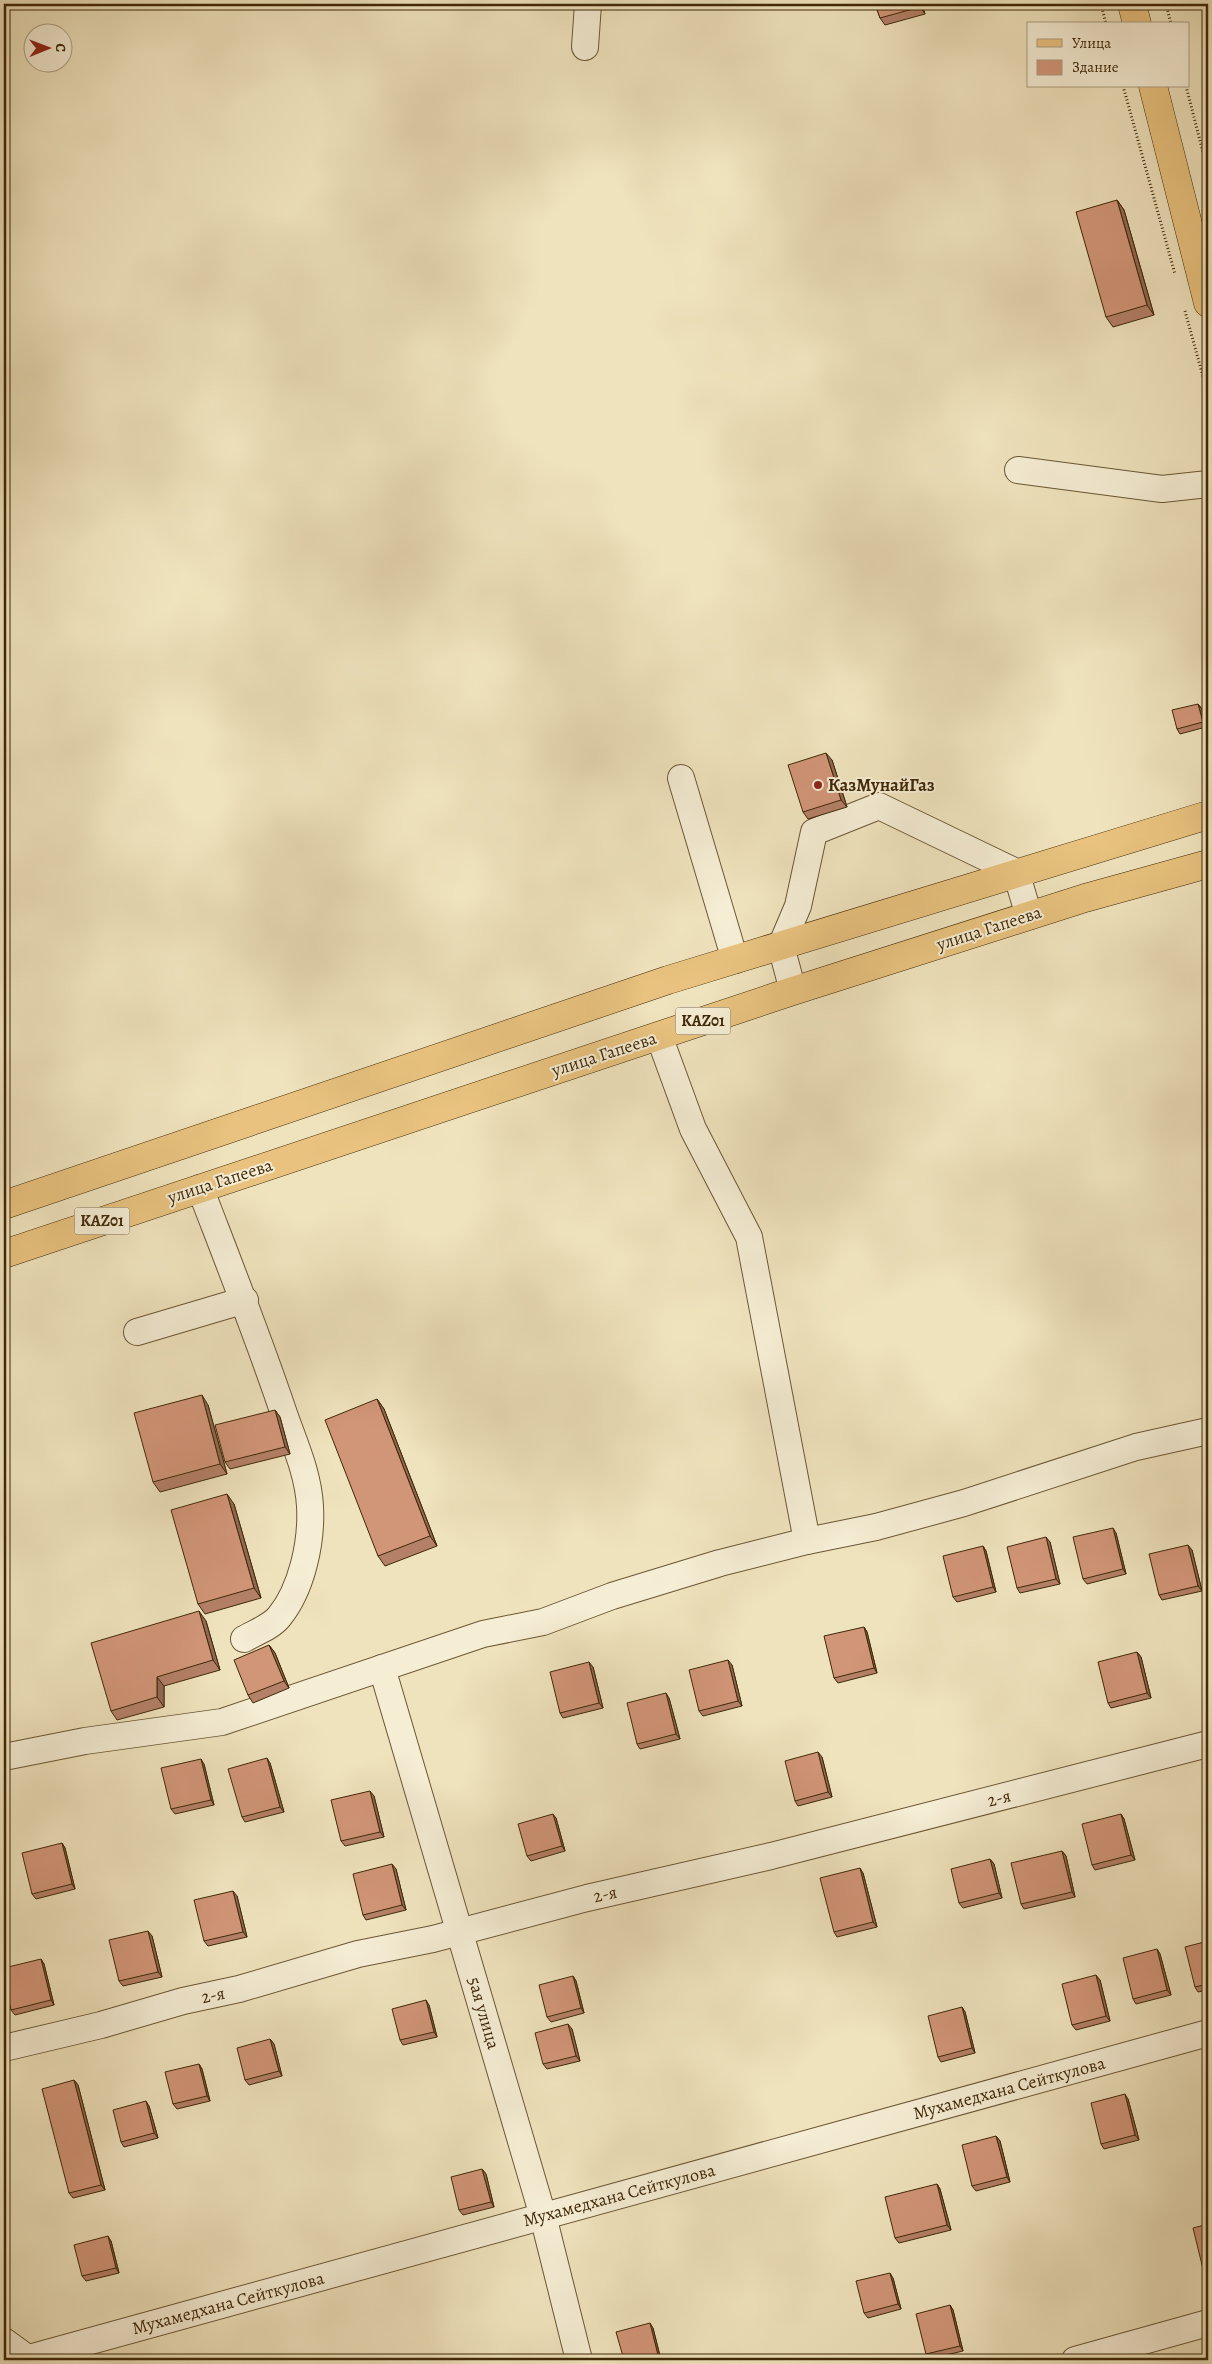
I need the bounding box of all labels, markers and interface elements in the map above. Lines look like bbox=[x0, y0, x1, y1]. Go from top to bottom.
north arrow bbox=[22, 22, 72, 72]
legend bbox=[1027, 22, 1190, 88]
text: Улица bbox=[1072, 33, 1111, 53]
text: С bbox=[51, 43, 70, 53]
text: Здание bbox=[1072, 57, 1119, 77]
place label: КазМунайГаз bbox=[828, 773, 935, 797]
marker: КазМунайГаз bbox=[812, 779, 824, 791]
street label: улица Гапеева bbox=[932, 900, 1045, 957]
road number: KАZ01 bbox=[676, 1008, 730, 1034]
street label: улица Гапеева bbox=[547, 1026, 660, 1083]
street label: улица Гапеева bbox=[163, 1153, 276, 1210]
road number: KАZ01 bbox=[74, 1208, 130, 1234]
street label: 2-я bbox=[985, 1783, 1013, 1813]
street label: 2-я bbox=[591, 1880, 619, 1908]
street label: 5ая улица bbox=[462, 1974, 506, 2053]
street label: 2-я bbox=[199, 1981, 227, 2009]
street label: Мухамедхана Сейткулова bbox=[910, 2051, 1108, 2125]
street label: Мухамедхана Сейткулова bbox=[520, 2158, 718, 2232]
street label: Мухамедхана Сейткулова bbox=[129, 2266, 327, 2340]

